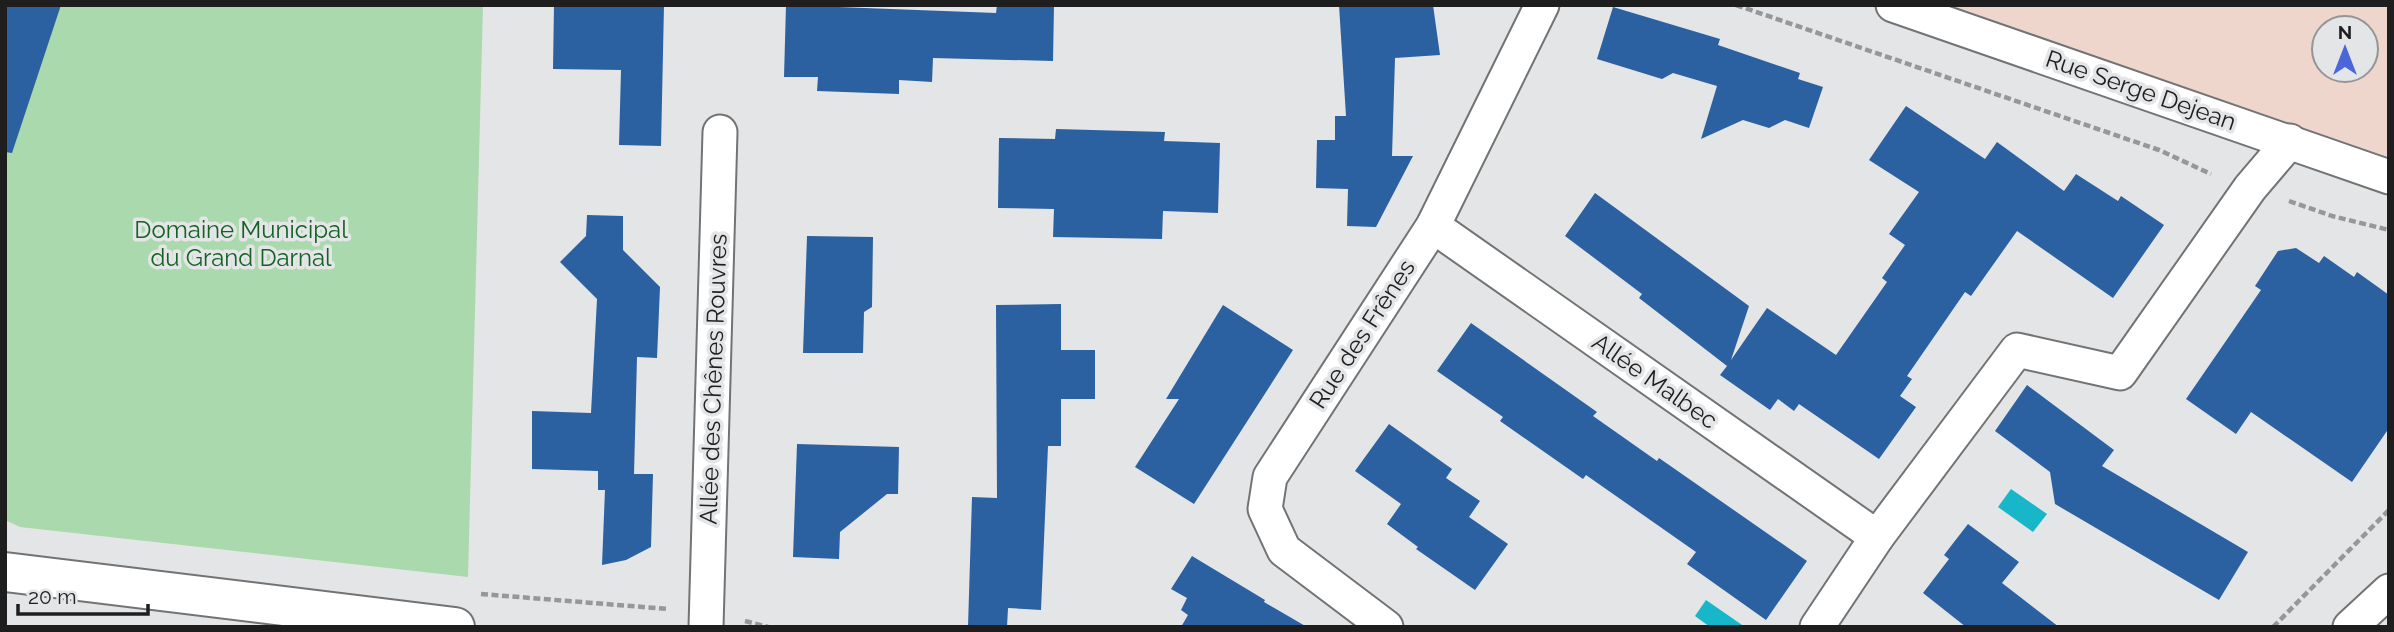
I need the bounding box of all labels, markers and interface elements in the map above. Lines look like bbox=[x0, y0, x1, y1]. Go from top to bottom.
north arrow bbox=[2310, 14, 2380, 84]
text: N bbox=[2338, 21, 2352, 43]
street label: Rue Serge Dejean bbox=[2042, 44, 2240, 136]
park label: Domaine Municipal du Grand Darnal bbox=[134, 215, 348, 272]
street label: Allée des Chênes Rouvres bbox=[693, 233, 733, 525]
street label: Rue des Frênes bbox=[1303, 254, 1421, 414]
street label: Allée Malbec bbox=[1587, 327, 1723, 435]
scale bar bbox=[18, 572, 147, 616]
text: 20 m bbox=[28, 584, 76, 609]

